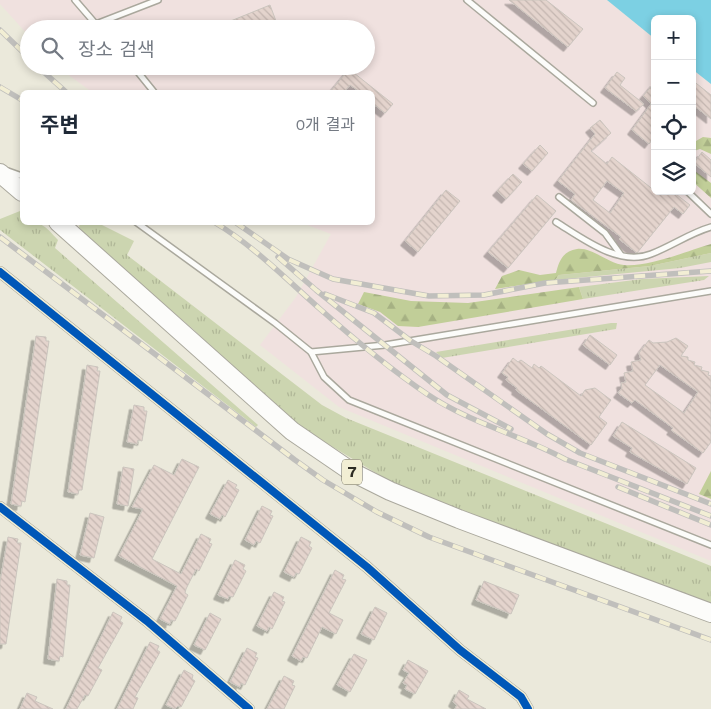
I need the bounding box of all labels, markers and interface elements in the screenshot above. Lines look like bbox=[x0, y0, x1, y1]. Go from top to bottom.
map controls bbox=[651, 15, 696, 195]
button: + bbox=[651, 15, 696, 60]
search box bbox=[20, 20, 375, 75]
icon: search bbox=[38, 34, 66, 62]
text: 장소 검색 bbox=[78, 38, 154, 61]
button: − bbox=[651, 60, 696, 105]
button: locate bbox=[651, 105, 696, 150]
text: 주변 bbox=[40, 112, 79, 137]
text: 0개 결과 bbox=[295, 115, 355, 134]
button: layers bbox=[651, 150, 696, 195]
road number: 7 bbox=[342, 460, 362, 484]

